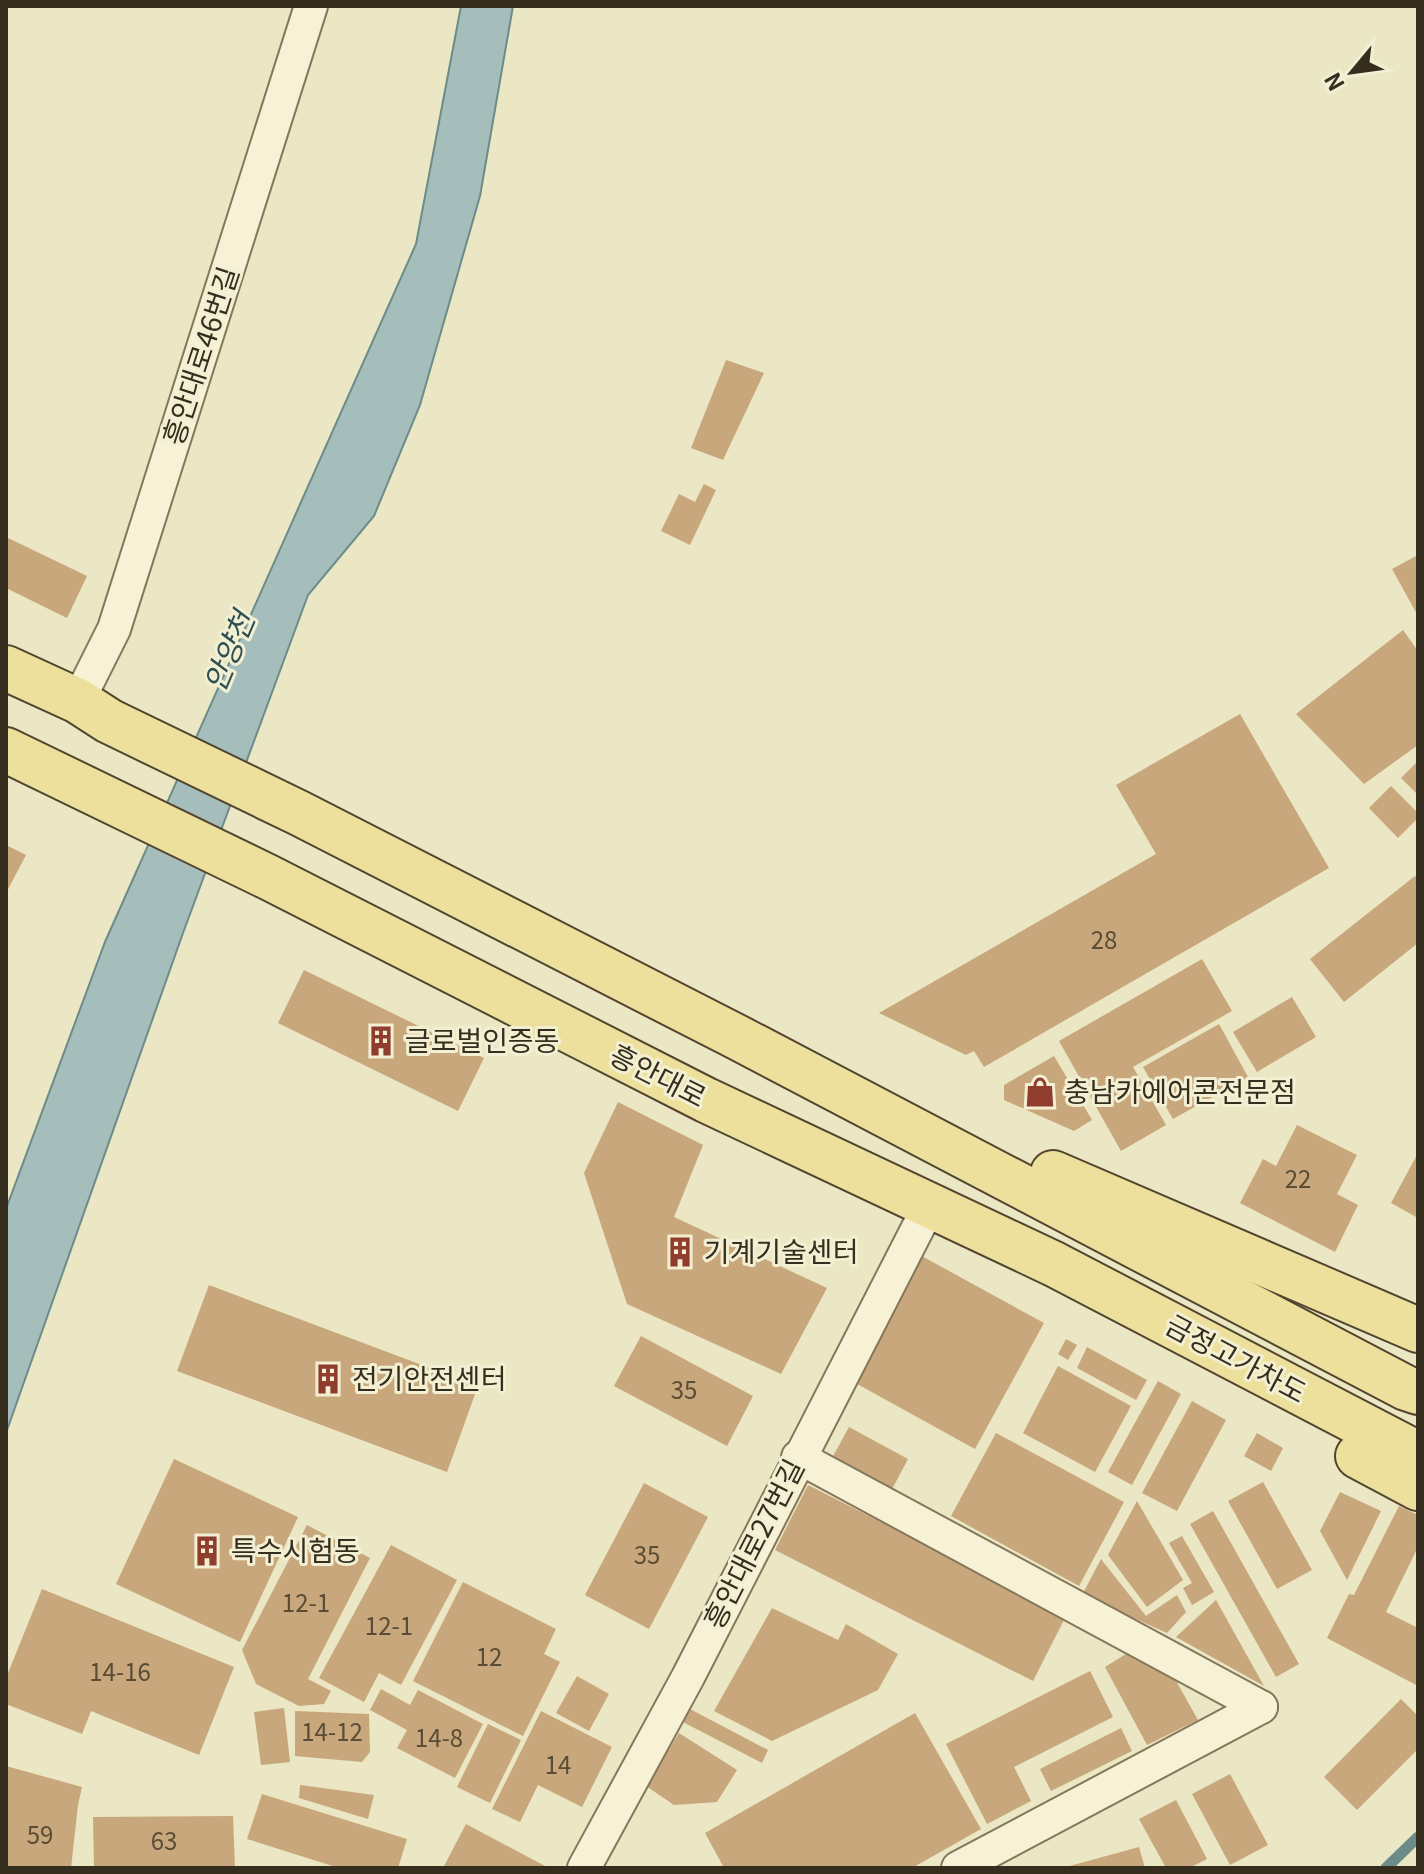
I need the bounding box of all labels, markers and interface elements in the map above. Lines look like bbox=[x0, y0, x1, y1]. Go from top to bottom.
north arrow bbox=[1312, 32, 1392, 112]
text: N bbox=[1315, 68, 1351, 98]
street label: 흥안대로46번길 bbox=[151, 261, 247, 450]
water label: 안양천 bbox=[191, 601, 265, 698]
house number: 28 bbox=[1091, 921, 1117, 956]
place label: 글로벌인증동 bbox=[405, 1019, 560, 1059]
building icon: 글로벌인증동 bbox=[364, 1024, 398, 1058]
street label: 흥안대로 bbox=[604, 1033, 714, 1115]
place label: 충남카에어콘전문점 bbox=[1064, 1070, 1296, 1110]
shop icon: 충남카에어콘전문점 bbox=[1023, 1075, 1057, 1109]
house number: 22 bbox=[1285, 1160, 1311, 1195]
place label: 기계기술센터 bbox=[704, 1230, 859, 1270]
building icon: 기계기술센터 bbox=[663, 1235, 697, 1269]
street label: 금정고가차도 bbox=[1159, 1303, 1315, 1411]
place label: 전기안전센터 bbox=[352, 1357, 507, 1397]
building icon: 전기안전센터 bbox=[311, 1362, 345, 1396]
house number: 35 bbox=[671, 1371, 697, 1406]
street label: 흥안대로27번길 bbox=[692, 1451, 812, 1635]
place label: 특수시험동 bbox=[231, 1529, 360, 1569]
building icon: 특수시험동 bbox=[190, 1534, 224, 1568]
house number: 35 bbox=[634, 1536, 660, 1571]
house number: 12-1 bbox=[282, 1584, 330, 1619]
house number: 12-1 bbox=[365, 1607, 413, 1642]
house number: 12 bbox=[476, 1638, 502, 1673]
house number: 14-16 bbox=[89, 1653, 151, 1688]
house number: 14-12 bbox=[301, 1713, 363, 1748]
house number: 14-8 bbox=[415, 1719, 463, 1754]
house number: 14 bbox=[545, 1746, 571, 1781]
house number: 59 bbox=[27, 1816, 53, 1851]
house number: 63 bbox=[151, 1822, 177, 1857]

